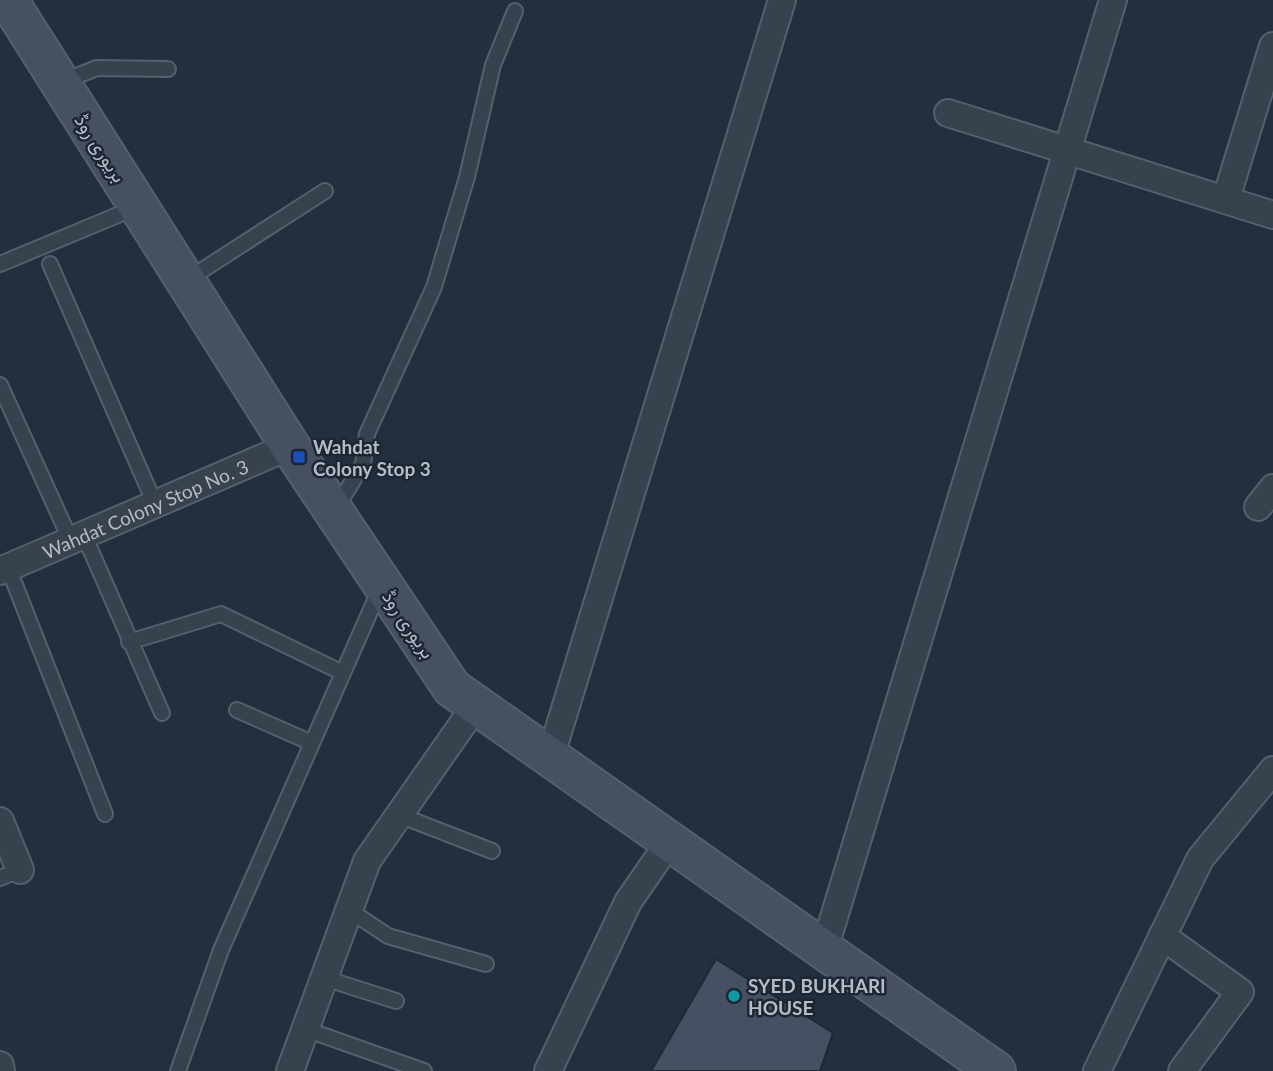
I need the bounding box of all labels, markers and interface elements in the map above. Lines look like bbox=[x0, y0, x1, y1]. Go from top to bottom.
street label: بریوری روڈ bbox=[70, 110, 132, 187]
place label: Wahdat Colony Stop 3 bbox=[313, 435, 431, 480]
marker: Wahdat Colony Stop 3 bbox=[291, 449, 307, 465]
street label: Wahdat Colony Stop No. 3 bbox=[39, 454, 252, 563]
street label: بریوری روڈ bbox=[377, 586, 440, 663]
place label: SYED BUKHARI HOUSE bbox=[748, 974, 886, 1019]
marker: SYED BUKHARI HOUSE bbox=[726, 988, 742, 1004]

